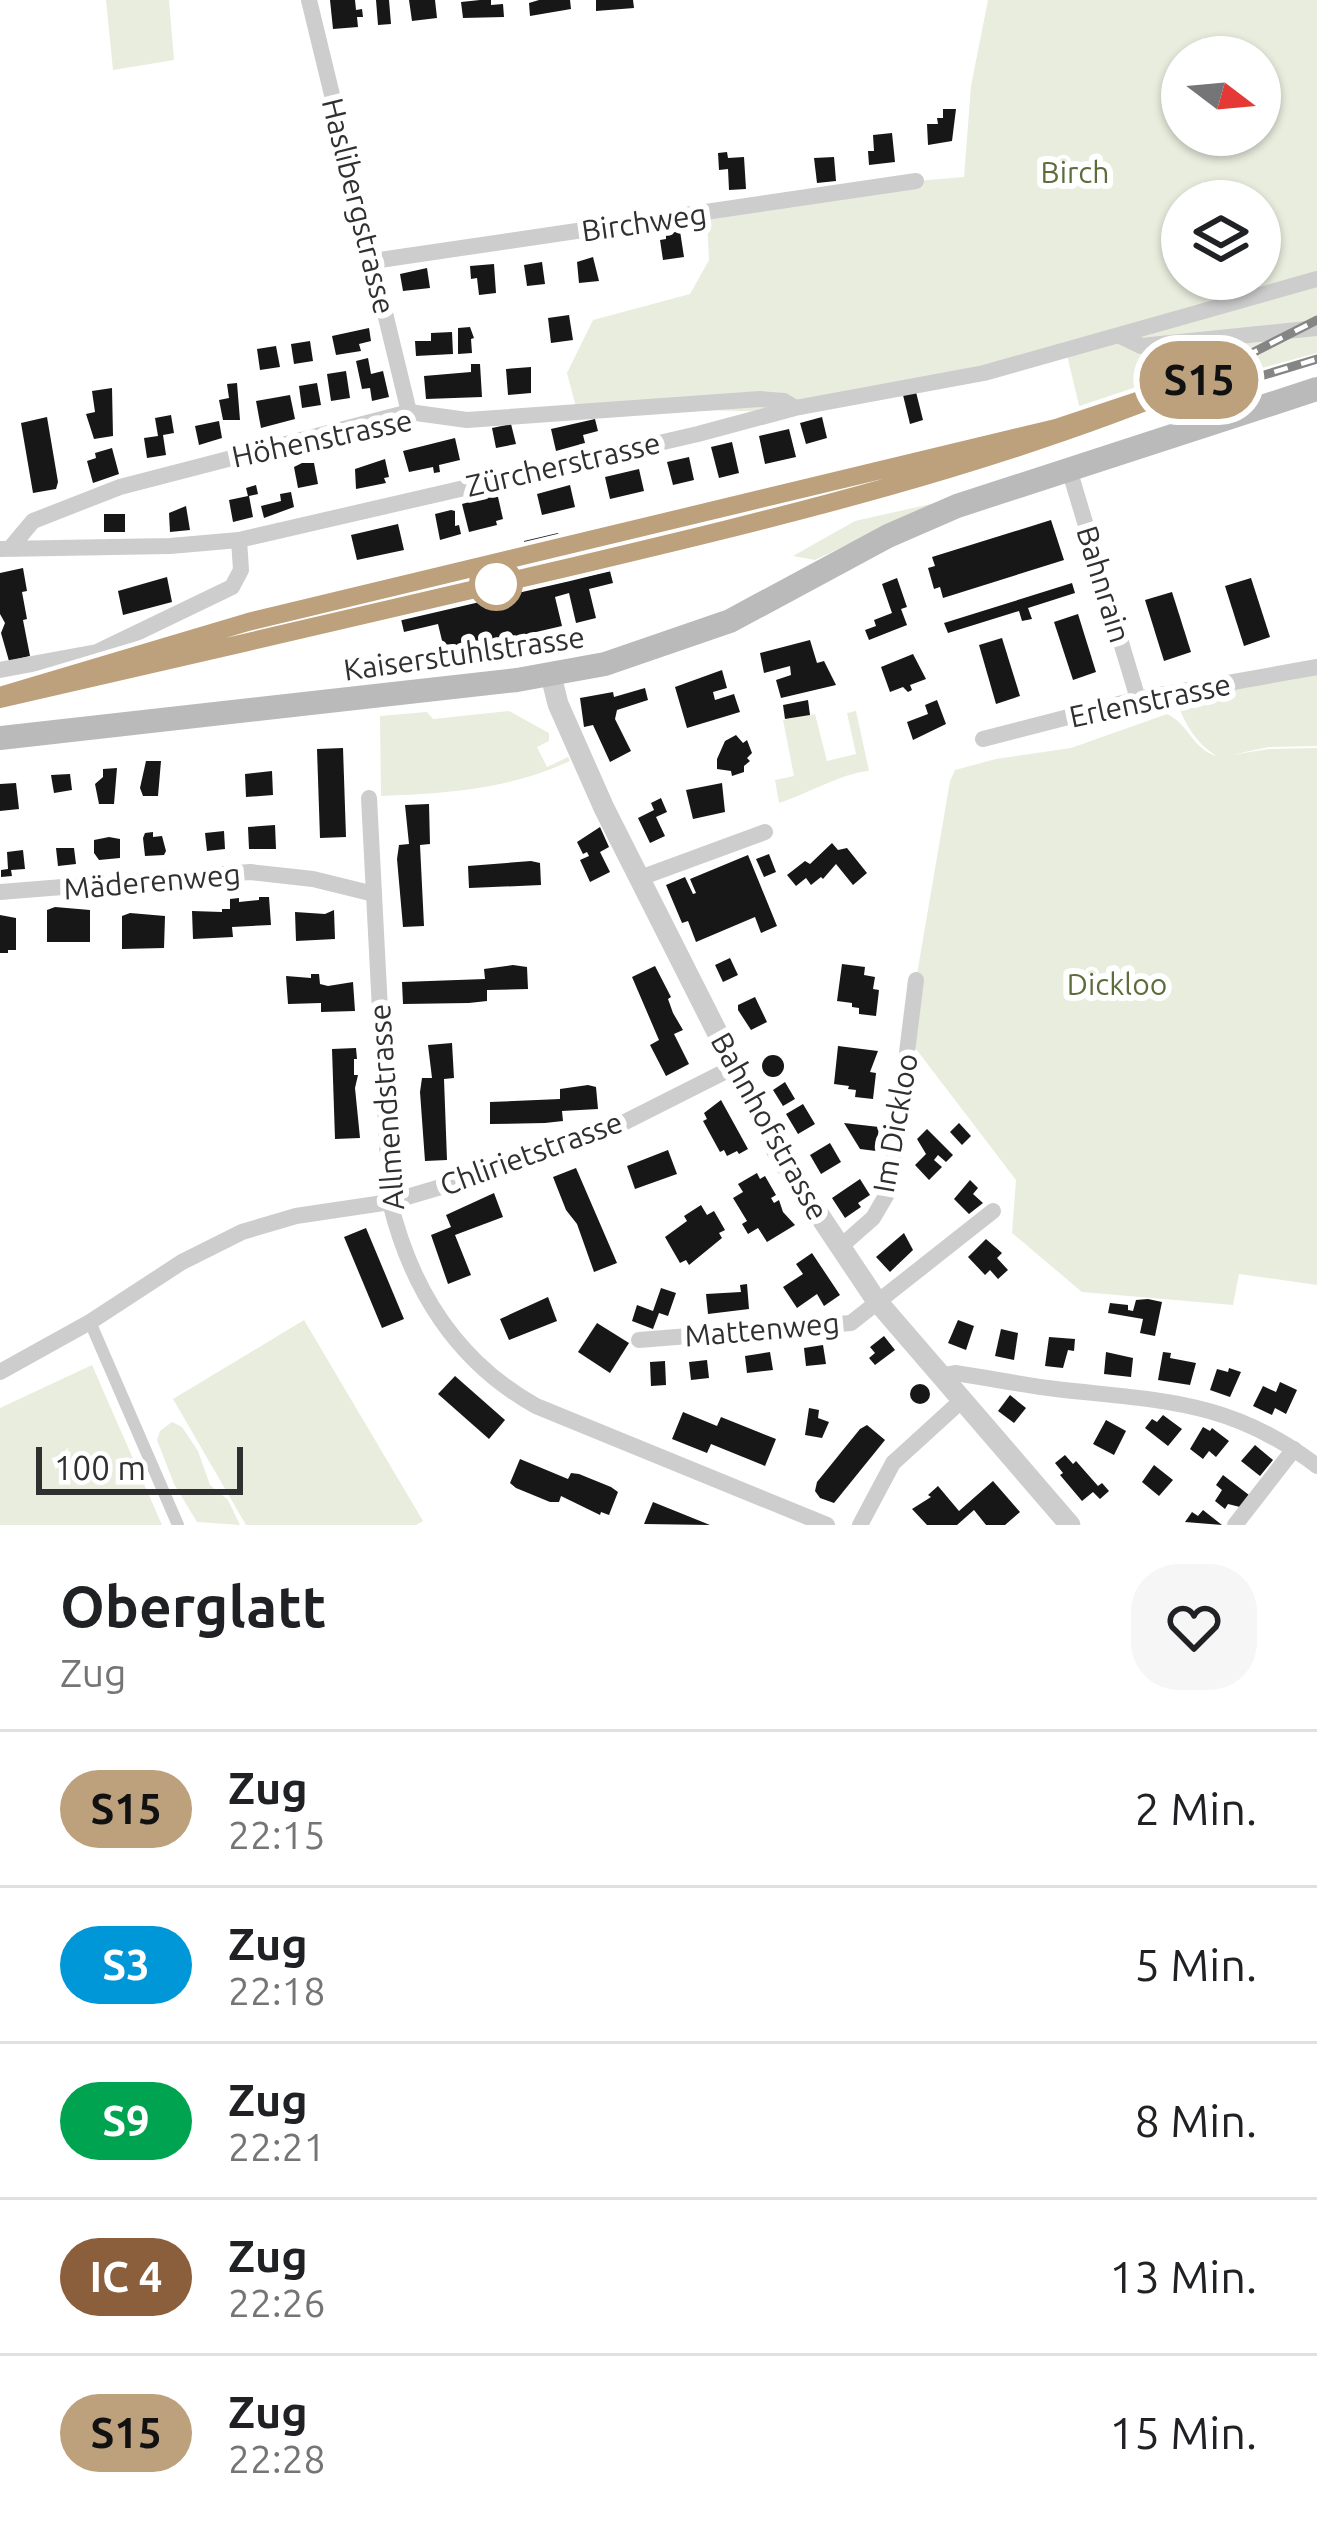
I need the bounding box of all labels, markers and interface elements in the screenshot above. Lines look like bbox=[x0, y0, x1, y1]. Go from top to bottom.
north arrow bbox=[1161, 36, 1281, 156]
map controls bbox=[1161, 36, 1281, 300]
street label: Haslibergstrasse bbox=[316, 94, 402, 318]
park label: Birch bbox=[1041, 155, 1109, 189]
button: layers bbox=[1161, 180, 1281, 300]
street label: Birchweg bbox=[579, 196, 709, 248]
line badge: S15 bbox=[1130, 341, 1268, 419]
text: S15 bbox=[1163, 356, 1235, 403]
street label: Höhenstrasse bbox=[229, 402, 415, 474]
street label: Zürcherstrasse bbox=[463, 425, 663, 503]
street label: Bahnrain bbox=[1070, 522, 1138, 646]
unlabelled marker bbox=[471, 559, 521, 609]
street label: Kaiserstuhlstrasse bbox=[341, 619, 587, 687]
street label: Erlenstrasse bbox=[1066, 666, 1234, 734]
street label: Mäderenweg bbox=[62, 856, 242, 906]
park label: Dickloo bbox=[1067, 967, 1167, 1001]
street label: Allmendstrasse bbox=[362, 1003, 410, 1211]
street label: Bahnhofstrasse bbox=[704, 1026, 836, 1226]
street label: Im Dickloo bbox=[866, 1051, 924, 1195]
street label: Chlirietstrasse bbox=[435, 1104, 627, 1202]
street label: Mattenweg bbox=[683, 1305, 841, 1353]
scale bar bbox=[36, 1441, 243, 1494]
text: 100 m bbox=[54, 1449, 146, 1486]
button: heart bbox=[1131, 1564, 1257, 1690]
text: Oberglatt bbox=[60, 1574, 326, 1638]
text: Zug bbox=[60, 1651, 127, 1694]
text: Zug bbox=[228, 1762, 308, 1813]
text: 2 Min. bbox=[1135, 1783, 1257, 1834]
text: S15 bbox=[90, 1785, 162, 1832]
text: 22:15 bbox=[228, 1813, 326, 1856]
text: Zug bbox=[228, 1918, 308, 1969]
text: 5 Min. bbox=[1135, 1939, 1257, 1990]
text: S3 bbox=[102, 1941, 150, 1988]
text: 22:18 bbox=[228, 1969, 326, 2012]
text: Zug bbox=[228, 2074, 308, 2125]
text: 8 Min. bbox=[1135, 2095, 1257, 2146]
text: S9 bbox=[102, 2097, 150, 2144]
text: 22:21 bbox=[228, 2125, 326, 2168]
text: Zug bbox=[228, 2230, 308, 2281]
text: 13 Min. bbox=[1109, 2251, 1257, 2302]
text: IC 4 bbox=[89, 2253, 163, 2300]
text: 22:26 bbox=[228, 2281, 326, 2324]
text: Zug bbox=[228, 2386, 308, 2437]
text: 15 Min. bbox=[1109, 2407, 1257, 2458]
text: S15 bbox=[90, 2409, 162, 2456]
text: 22:28 bbox=[228, 2437, 326, 2480]

